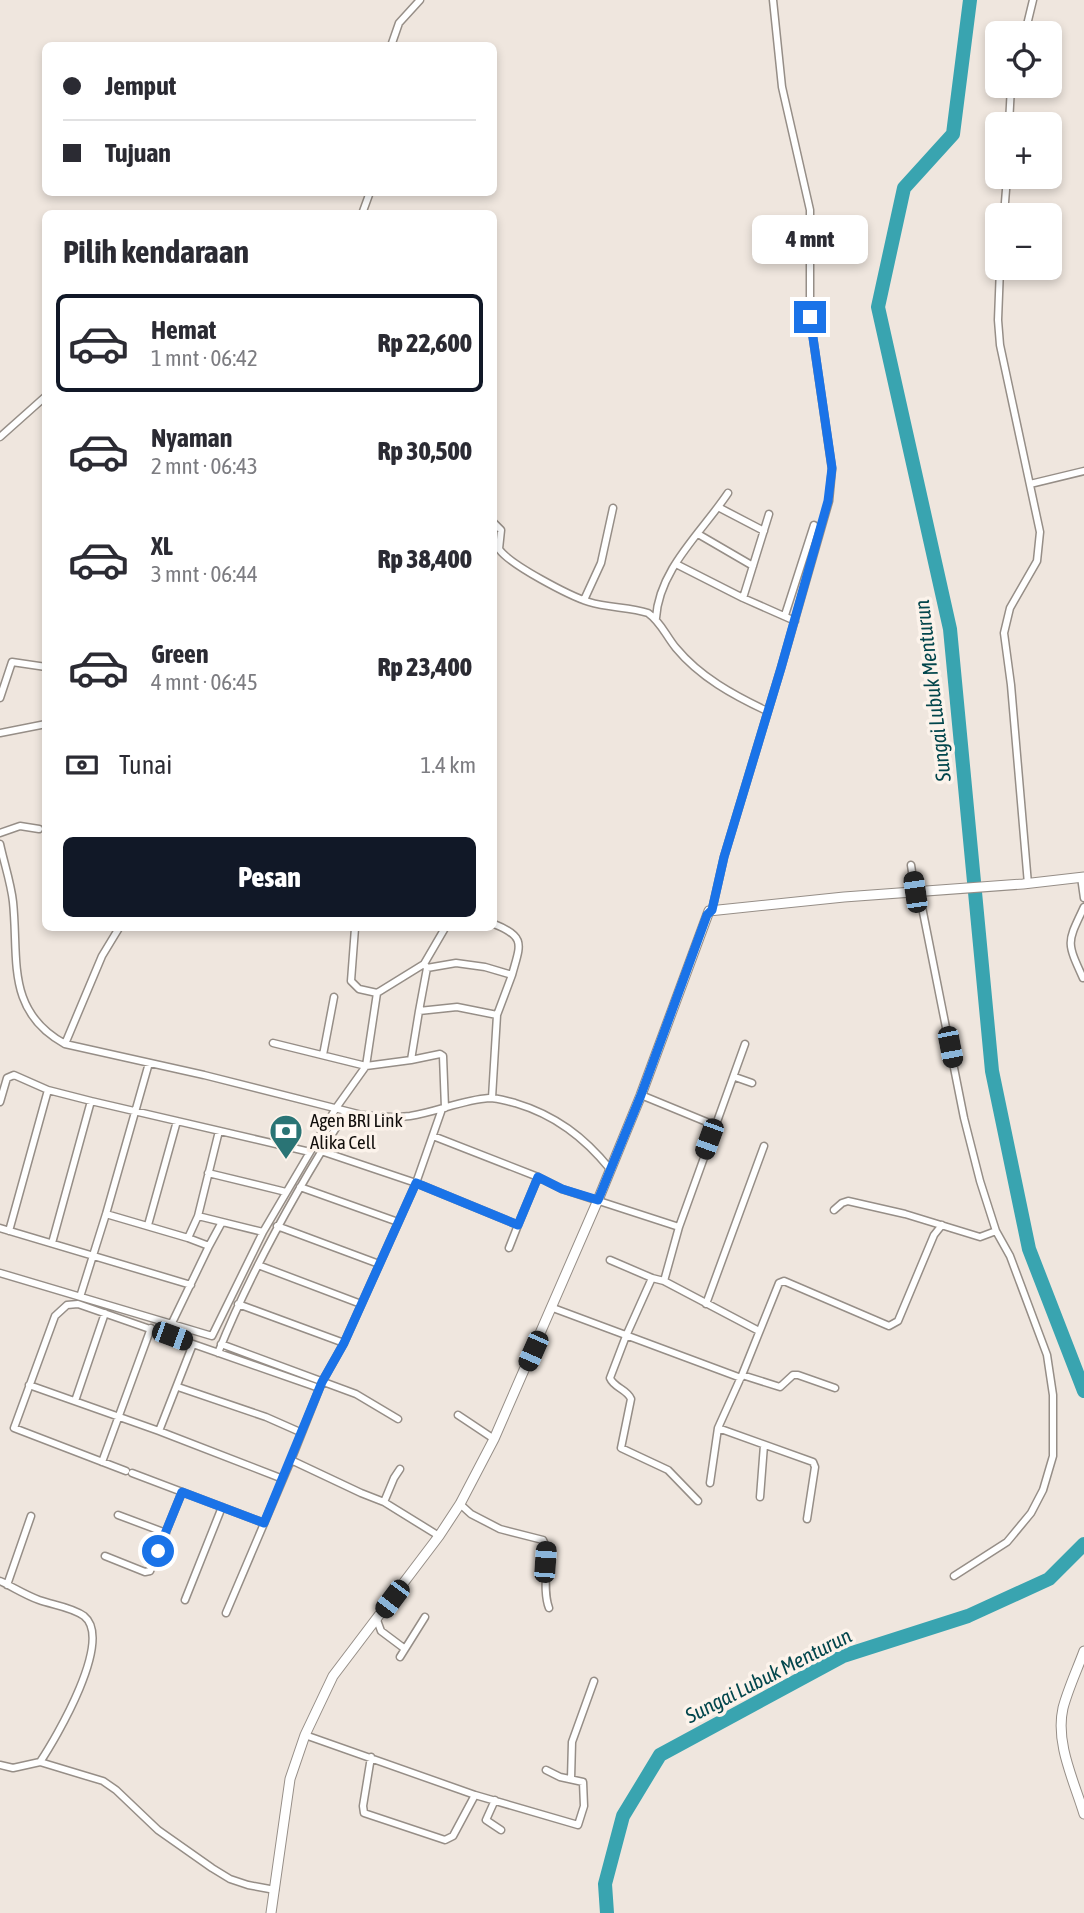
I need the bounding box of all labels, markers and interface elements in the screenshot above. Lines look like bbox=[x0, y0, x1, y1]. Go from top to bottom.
map controls bbox=[985, 21, 1062, 280]
button: locate bbox=[985, 21, 1062, 98]
text: Jemput bbox=[105, 71, 176, 101]
button: + bbox=[985, 112, 1062, 189]
text: Tujuan bbox=[105, 138, 171, 168]
button: − bbox=[985, 203, 1062, 280]
callout: 4 mnt bbox=[752, 216, 868, 264]
text: 4 mnt bbox=[786, 226, 834, 252]
text: Pilih kendaraan bbox=[63, 233, 249, 270]
route end bbox=[794, 301, 826, 333]
icon: car bbox=[67, 312, 130, 375]
text: Hemat bbox=[151, 315, 216, 345]
text: Rp 22,600 bbox=[377, 328, 472, 358]
text: 1 mnt · 06:42 bbox=[151, 345, 258, 371]
icon: car bbox=[67, 420, 130, 483]
text: Nyaman bbox=[151, 423, 232, 453]
text: Rp 30,500 bbox=[377, 436, 472, 466]
text: 2 mnt · 06:43 bbox=[151, 453, 258, 479]
icon: car bbox=[67, 528, 130, 591]
text: XL bbox=[151, 531, 173, 561]
text: Rp 38,400 bbox=[377, 544, 472, 574]
text: 3 mnt · 06:44 bbox=[151, 561, 258, 587]
water label: Sungai Lubuk Menturun bbox=[909, 599, 955, 784]
icon: car bbox=[67, 636, 130, 699]
text: Green bbox=[151, 639, 209, 669]
text: Rp 23,400 bbox=[377, 652, 472, 682]
text: 4 mnt · 06:45 bbox=[151, 669, 258, 695]
icon: cash bbox=[63, 746, 101, 784]
text: Tunai bbox=[119, 750, 172, 780]
text: 1.4 km bbox=[420, 752, 476, 778]
button: Pesan bbox=[63, 837, 476, 917]
car bbox=[902, 870, 929, 914]
car bbox=[936, 1024, 965, 1070]
place label: Agen BRI Link Alika Cell bbox=[310, 1109, 403, 1153]
bank icon: Agen BRI Link Alika Cell bbox=[267, 1112, 305, 1161]
car bbox=[692, 1116, 727, 1162]
car bbox=[149, 1319, 196, 1353]
car bbox=[515, 1328, 552, 1374]
route start bbox=[142, 1535, 174, 1567]
car bbox=[534, 1540, 557, 1584]
car bbox=[371, 1576, 414, 1622]
water label: Sungai Lubuk Menturun bbox=[680, 1623, 855, 1728]

